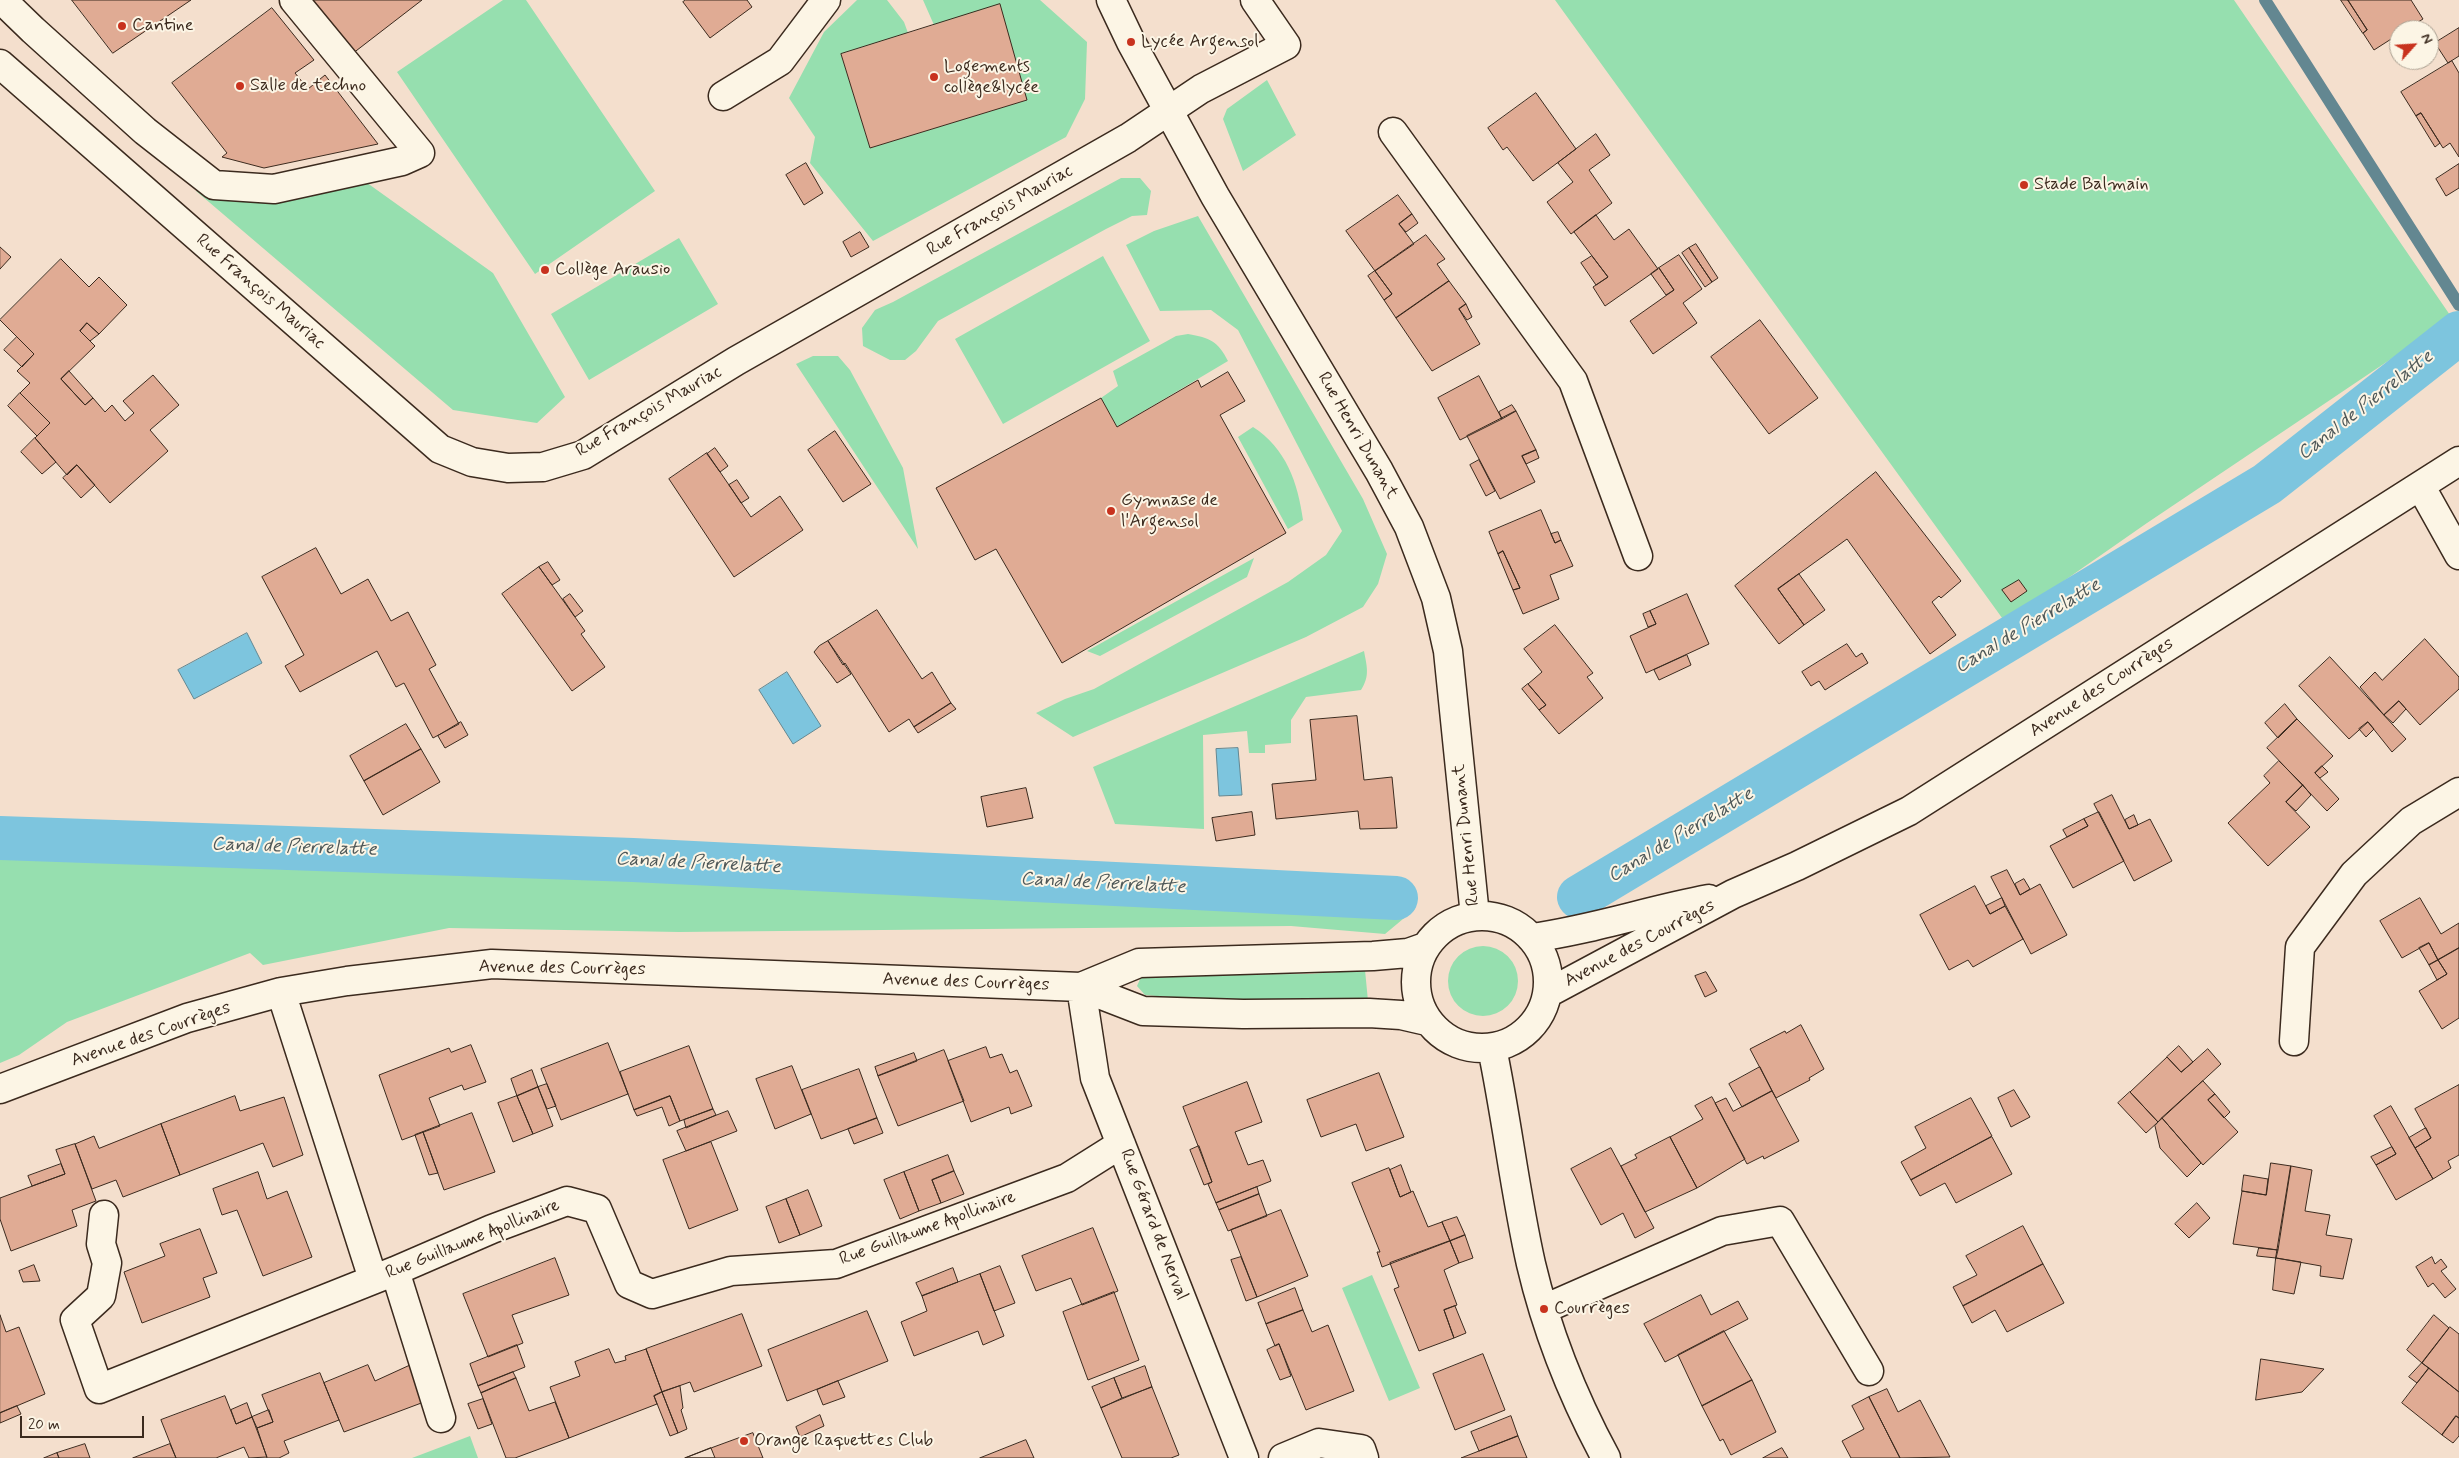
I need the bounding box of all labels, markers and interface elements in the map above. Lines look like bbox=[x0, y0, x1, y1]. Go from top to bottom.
place label: Cantine bbox=[132, 15, 194, 37]
marker: Cantine bbox=[116, 20, 128, 32]
north arrow bbox=[2389, 20, 2439, 70]
place label: Lycée Argensol bbox=[1141, 31, 1259, 53]
text: N bbox=[2416, 31, 2437, 47]
marker: Lycée Argensol bbox=[1125, 36, 1137, 48]
place label: Logements collège&lycée bbox=[944, 56, 1039, 98]
marker: Logements collège&lycée bbox=[928, 71, 940, 83]
place label: Salle de techno bbox=[250, 75, 366, 97]
marker: Salle de techno bbox=[234, 80, 246, 92]
street label: Rue François Mauriac bbox=[923, 161, 1077, 261]
place label: Stade Balmain bbox=[2034, 174, 2149, 196]
marker: Stade Balmain bbox=[2018, 179, 2030, 191]
street label: Rue François Mauriac bbox=[191, 230, 329, 354]
place label: Collège Arausio bbox=[555, 259, 670, 281]
marker: Collège Arausio bbox=[539, 264, 551, 276]
water label: Canal de Pierrelatte bbox=[2294, 346, 2438, 466]
street label: Rue François Mauriac bbox=[572, 362, 726, 462]
street label: Rue Henri Dunant bbox=[1312, 369, 1402, 503]
place label: Gymnase de l'Argensol bbox=[1121, 490, 1218, 532]
marker: Gymnase de l'Argensol bbox=[1105, 505, 1117, 517]
water label: Canal de Pierrelatte bbox=[1951, 575, 2105, 679]
street label: Avenue des Courrèges bbox=[2026, 633, 2178, 743]
street label: Rue Henri Dunant bbox=[1449, 763, 1485, 907]
water label: Canal de Pierrelatte bbox=[1604, 784, 1758, 888]
water label: Canal de Pierrelatte bbox=[211, 834, 377, 862]
water label: Canal de Pierrelatte bbox=[615, 848, 781, 880]
water label: Canal de Pierrelatte bbox=[1020, 868, 1186, 900]
street label: Avenue des Courrèges bbox=[1561, 895, 1719, 993]
street label: Avenue des Courrèges bbox=[478, 957, 646, 981]
street label: Avenue des Courrèges bbox=[882, 969, 1050, 997]
street label: Avenue des Courrèges bbox=[68, 998, 234, 1072]
street label: Rue Gérard de Nerval bbox=[1114, 1146, 1192, 1304]
street label: Rue Guillaume Apollinaire bbox=[837, 1187, 1019, 1271]
street label: Rue Guillaume Apollinaire bbox=[383, 1195, 563, 1285]
place label: Courrèges bbox=[1554, 1298, 1630, 1320]
marker: Courrèges bbox=[1538, 1303, 1550, 1315]
scale bar bbox=[22, 1406, 146, 1438]
text: 20 m bbox=[28, 1415, 60, 1435]
place label: Orange Raquettes Club bbox=[754, 1430, 933, 1452]
marker: Orange Raquettes Club bbox=[738, 1435, 750, 1447]

